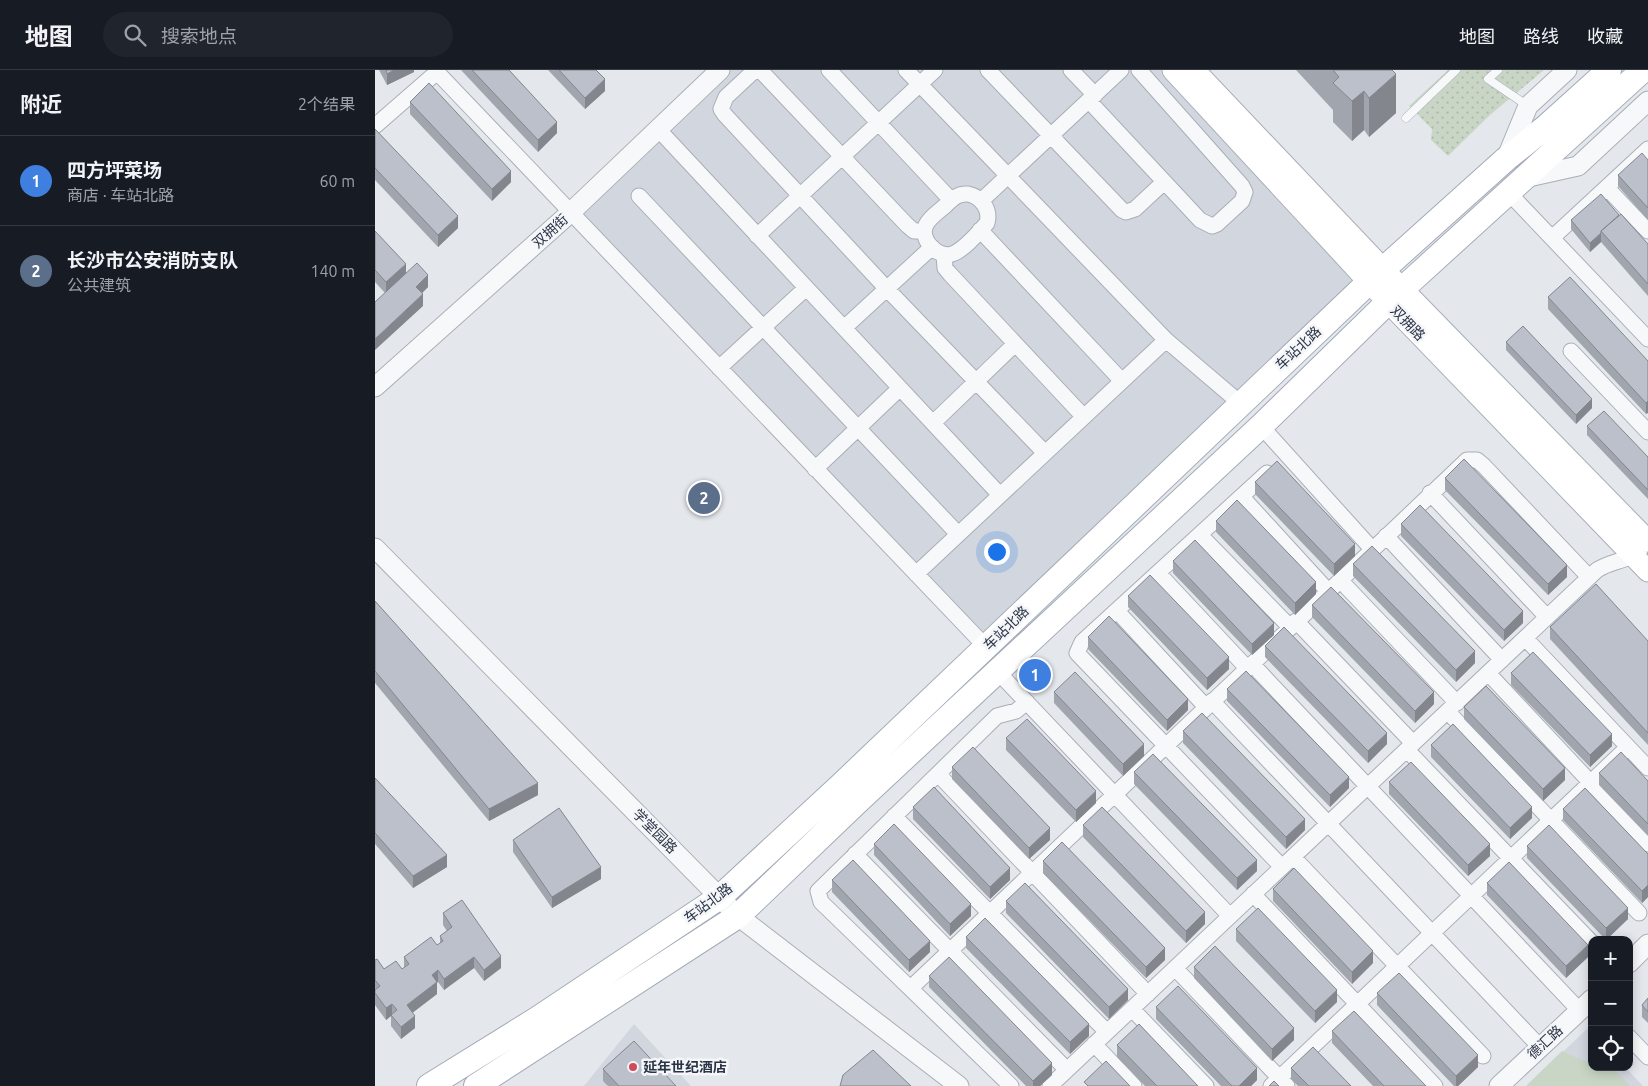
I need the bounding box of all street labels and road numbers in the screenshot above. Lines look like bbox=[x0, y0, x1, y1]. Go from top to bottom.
street label: 双拥街 bbox=[529, 211, 571, 251]
street label: 双拥路 bbox=[1388, 302, 1428, 344]
street label: 车站北路 bbox=[1272, 323, 1324, 373]
street label: 车站北路 bbox=[980, 603, 1032, 653]
street label: 学堂园路 bbox=[630, 806, 680, 856]
street label: 车站北路 bbox=[681, 880, 735, 926]
street label: 德汇路 bbox=[1524, 1022, 1566, 1062]

